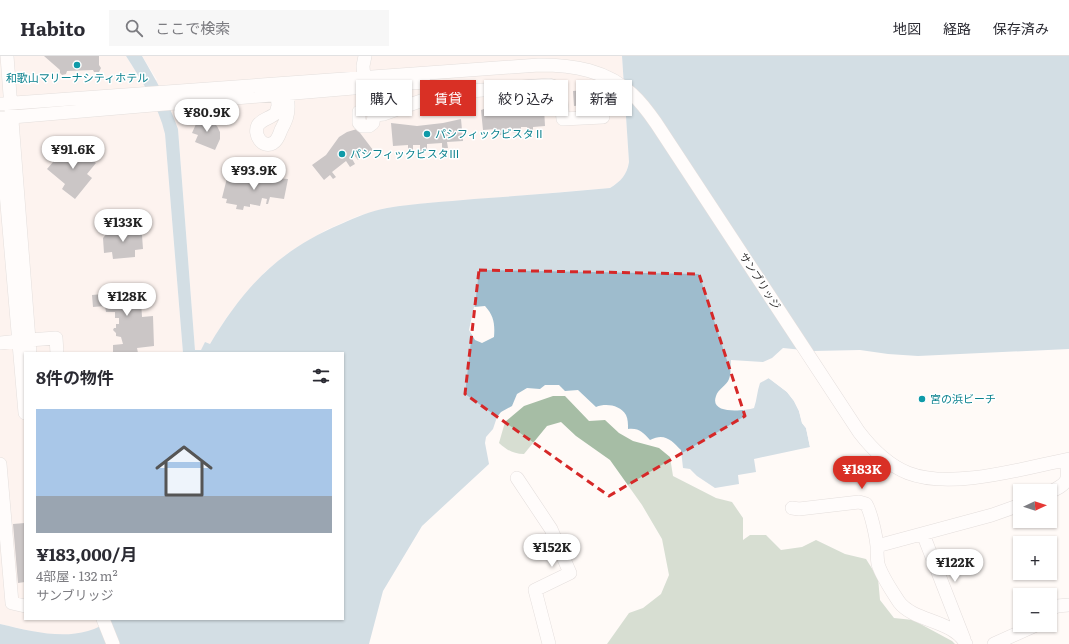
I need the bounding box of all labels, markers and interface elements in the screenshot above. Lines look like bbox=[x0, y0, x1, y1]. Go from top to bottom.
search box bbox=[109, 10, 389, 46]
text: Habito bbox=[20, 14, 85, 42]
text: ここで検索 bbox=[155, 16, 230, 39]
icon: search bbox=[123, 17, 145, 39]
text: 地図 bbox=[893, 18, 921, 38]
text: 経路 bbox=[943, 18, 971, 38]
text: 保存済み bbox=[993, 18, 1049, 38]
marker: 和歌山マリーナシティホテル bbox=[72, 60, 82, 70]
place label: 和歌山マリーナシティホテル bbox=[6, 69, 148, 85]
chip: 購入 bbox=[356, 80, 412, 116]
chip: 賃貸 bbox=[420, 80, 476, 116]
chip: 絞り込み bbox=[484, 80, 568, 116]
chip: 新着 bbox=[576, 80, 632, 116]
pin: ¥80.9K bbox=[174, 99, 240, 133]
text: ¥80.9K bbox=[183, 102, 231, 121]
place label: パシフィックビスタⅡ bbox=[435, 125, 545, 141]
marker: パシフィックビスタⅡ bbox=[422, 129, 432, 139]
pin: ¥91.6K bbox=[40, 136, 106, 170]
text: ¥91.6K bbox=[51, 139, 95, 158]
place label: パシフィックビスタⅢ bbox=[350, 145, 460, 161]
marker: パシフィックビスタⅢ bbox=[337, 149, 347, 159]
pin: ¥93.9K bbox=[221, 157, 287, 191]
text: ¥93.9K bbox=[231, 160, 277, 179]
pin: ¥133K bbox=[95, 209, 151, 243]
text: ¥133K bbox=[103, 212, 143, 231]
street label: サンブリッジ bbox=[736, 249, 785, 312]
pin: ¥128K bbox=[99, 283, 155, 317]
text: ¥128K bbox=[107, 286, 147, 305]
text: 8件の物件 bbox=[36, 364, 114, 389]
icon: filters bbox=[310, 365, 332, 387]
place label: 宮の浜ビーチ bbox=[930, 390, 996, 406]
marker: 宮の浜ビーチ bbox=[917, 394, 927, 404]
icon: home bbox=[148, 435, 220, 507]
pin: ¥183K bbox=[834, 456, 890, 490]
text: ¥183K bbox=[842, 459, 882, 478]
north arrow bbox=[1013, 484, 1057, 528]
map controls bbox=[1013, 484, 1057, 632]
pin: ¥152K bbox=[524, 534, 580, 568]
button: + bbox=[1013, 536, 1057, 580]
text: ¥152K bbox=[532, 537, 572, 556]
text: ¥183,000/月 bbox=[36, 541, 137, 566]
pin: ¥122K bbox=[927, 549, 983, 583]
text: ¥122K bbox=[935, 552, 975, 571]
text: 4部屋 · 132 m² bbox=[36, 566, 118, 585]
text: サンブリッジ bbox=[36, 585, 114, 604]
button: − bbox=[1013, 588, 1057, 632]

